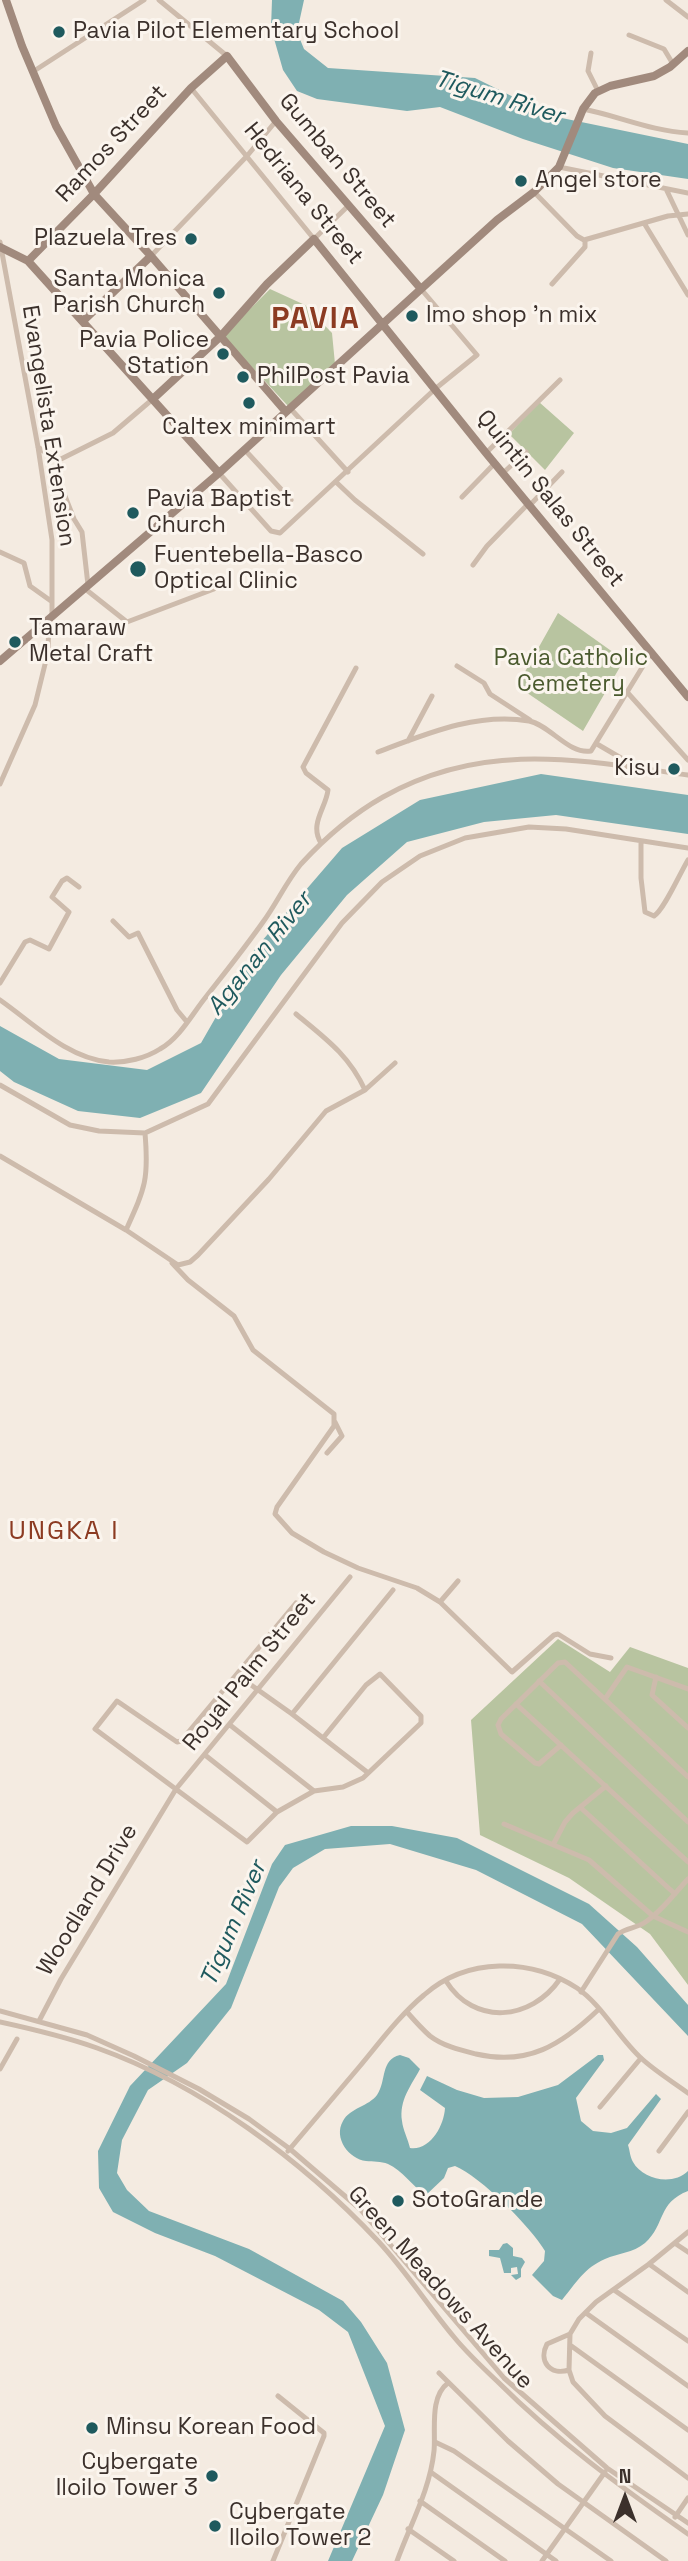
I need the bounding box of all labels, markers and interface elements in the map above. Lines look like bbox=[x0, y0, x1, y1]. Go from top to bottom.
place label: Pavia Pilot Elementary School bbox=[73, 18, 399, 46]
marker: Pavia Pilot Elementary School bbox=[51, 24, 67, 40]
water label: Tigum River bbox=[431, 65, 567, 131]
street label: Ramos Street bbox=[51, 80, 173, 208]
street label: Gumban Street bbox=[273, 88, 401, 234]
street label: Hedriana Street bbox=[237, 117, 369, 271]
place label: Angel store bbox=[535, 167, 662, 195]
marker: Angel store bbox=[513, 173, 529, 189]
place label: Plazuela Tres bbox=[34, 225, 177, 253]
marker: Plazuela Tres bbox=[183, 231, 199, 247]
place label: Santa Monica Parish Church bbox=[53, 266, 205, 320]
marker: Santa Monica Parish Church bbox=[211, 285, 227, 301]
district label: PAVIA bbox=[272, 302, 360, 338]
place label: Imo shop 'n mix bbox=[426, 302, 598, 330]
street label: Evangelista Extension bbox=[15, 303, 81, 549]
marker: Imo shop 'n mix bbox=[404, 308, 420, 324]
place label: Pavia Police Station bbox=[79, 327, 209, 381]
marker: Pavia Police Station bbox=[215, 346, 231, 362]
place label: PhilPost Pavia bbox=[257, 363, 410, 391]
marker: PhilPost Pavia bbox=[235, 369, 251, 385]
marker: Caltex minimart bbox=[241, 395, 257, 411]
street label: Quintin Salas Street bbox=[470, 405, 630, 593]
place label: Caltex minimart bbox=[162, 414, 336, 442]
place label: Pavia Baptist Church bbox=[147, 486, 292, 540]
marker: Pavia Baptist Church bbox=[125, 505, 141, 521]
place label: Fuentebella-Basco Optical Clinic bbox=[154, 542, 363, 596]
marker: Fuentebella-Basco Optical Clinic bbox=[128, 559, 148, 579]
place label: Tamaraw Metal Craft bbox=[29, 615, 153, 669]
marker: Tamaraw Metal Craft bbox=[7, 634, 23, 650]
park label: Pavia Catholic Cemetery bbox=[494, 645, 648, 699]
place label: Kisu bbox=[614, 755, 660, 783]
marker: Kisu bbox=[666, 761, 682, 777]
water label: Aganan River bbox=[201, 886, 319, 1022]
district label: UNGKA I bbox=[9, 1516, 119, 1548]
street label: Royal Palm Street bbox=[178, 1587, 322, 1757]
street label: Woodland Drive bbox=[32, 1819, 144, 1981]
water label: Tigum River bbox=[195, 1857, 273, 1991]
street label: Green Meadows Avenue bbox=[342, 2181, 538, 2395]
place label: SotoGrande bbox=[412, 2187, 543, 2215]
marker: SotoGrande bbox=[390, 2193, 406, 2209]
place label: Minsu Korean Food bbox=[106, 2414, 316, 2442]
marker: Minsu Korean Food bbox=[84, 2420, 100, 2436]
place label: Cybergate Iloilo Tower 3 bbox=[56, 2449, 198, 2503]
north arrow bbox=[590, 2463, 660, 2533]
text: N bbox=[619, 2464, 631, 2489]
marker: Cybergate Iloilo Tower 3 bbox=[204, 2468, 220, 2484]
place label: Cybergate Iloilo Tower 2 bbox=[229, 2499, 371, 2553]
marker: Cybergate Iloilo Tower 2 bbox=[207, 2518, 223, 2534]

